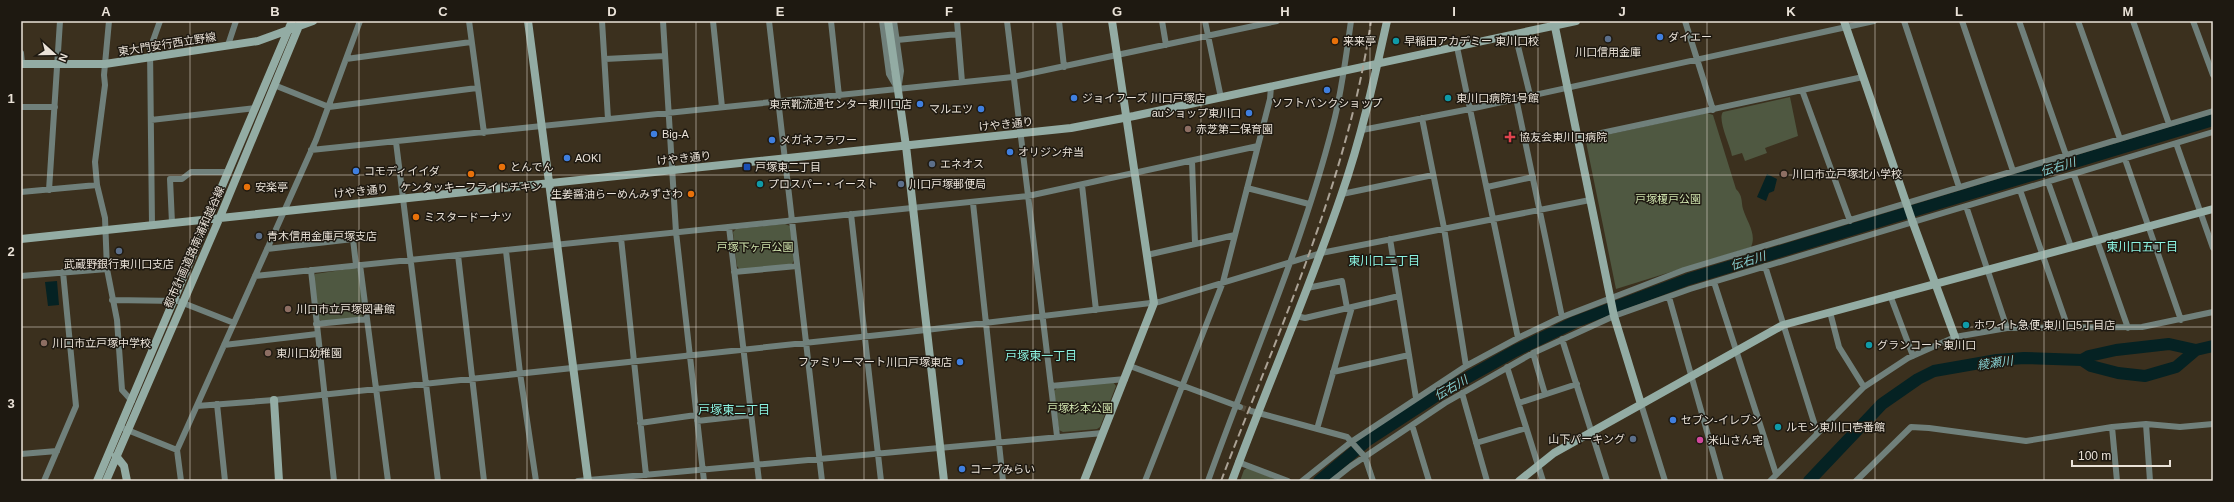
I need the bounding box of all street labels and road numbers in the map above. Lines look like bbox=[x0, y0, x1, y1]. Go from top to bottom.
street label: 東大門安行西立野線 bbox=[117, 30, 217, 58]
street label: けやき通り bbox=[978, 115, 1034, 133]
street label: けやき通り bbox=[656, 149, 712, 167]
street label: けやき通り bbox=[333, 182, 389, 200]
street label: 都市計画道路南浦和越谷線 bbox=[162, 184, 226, 310]

